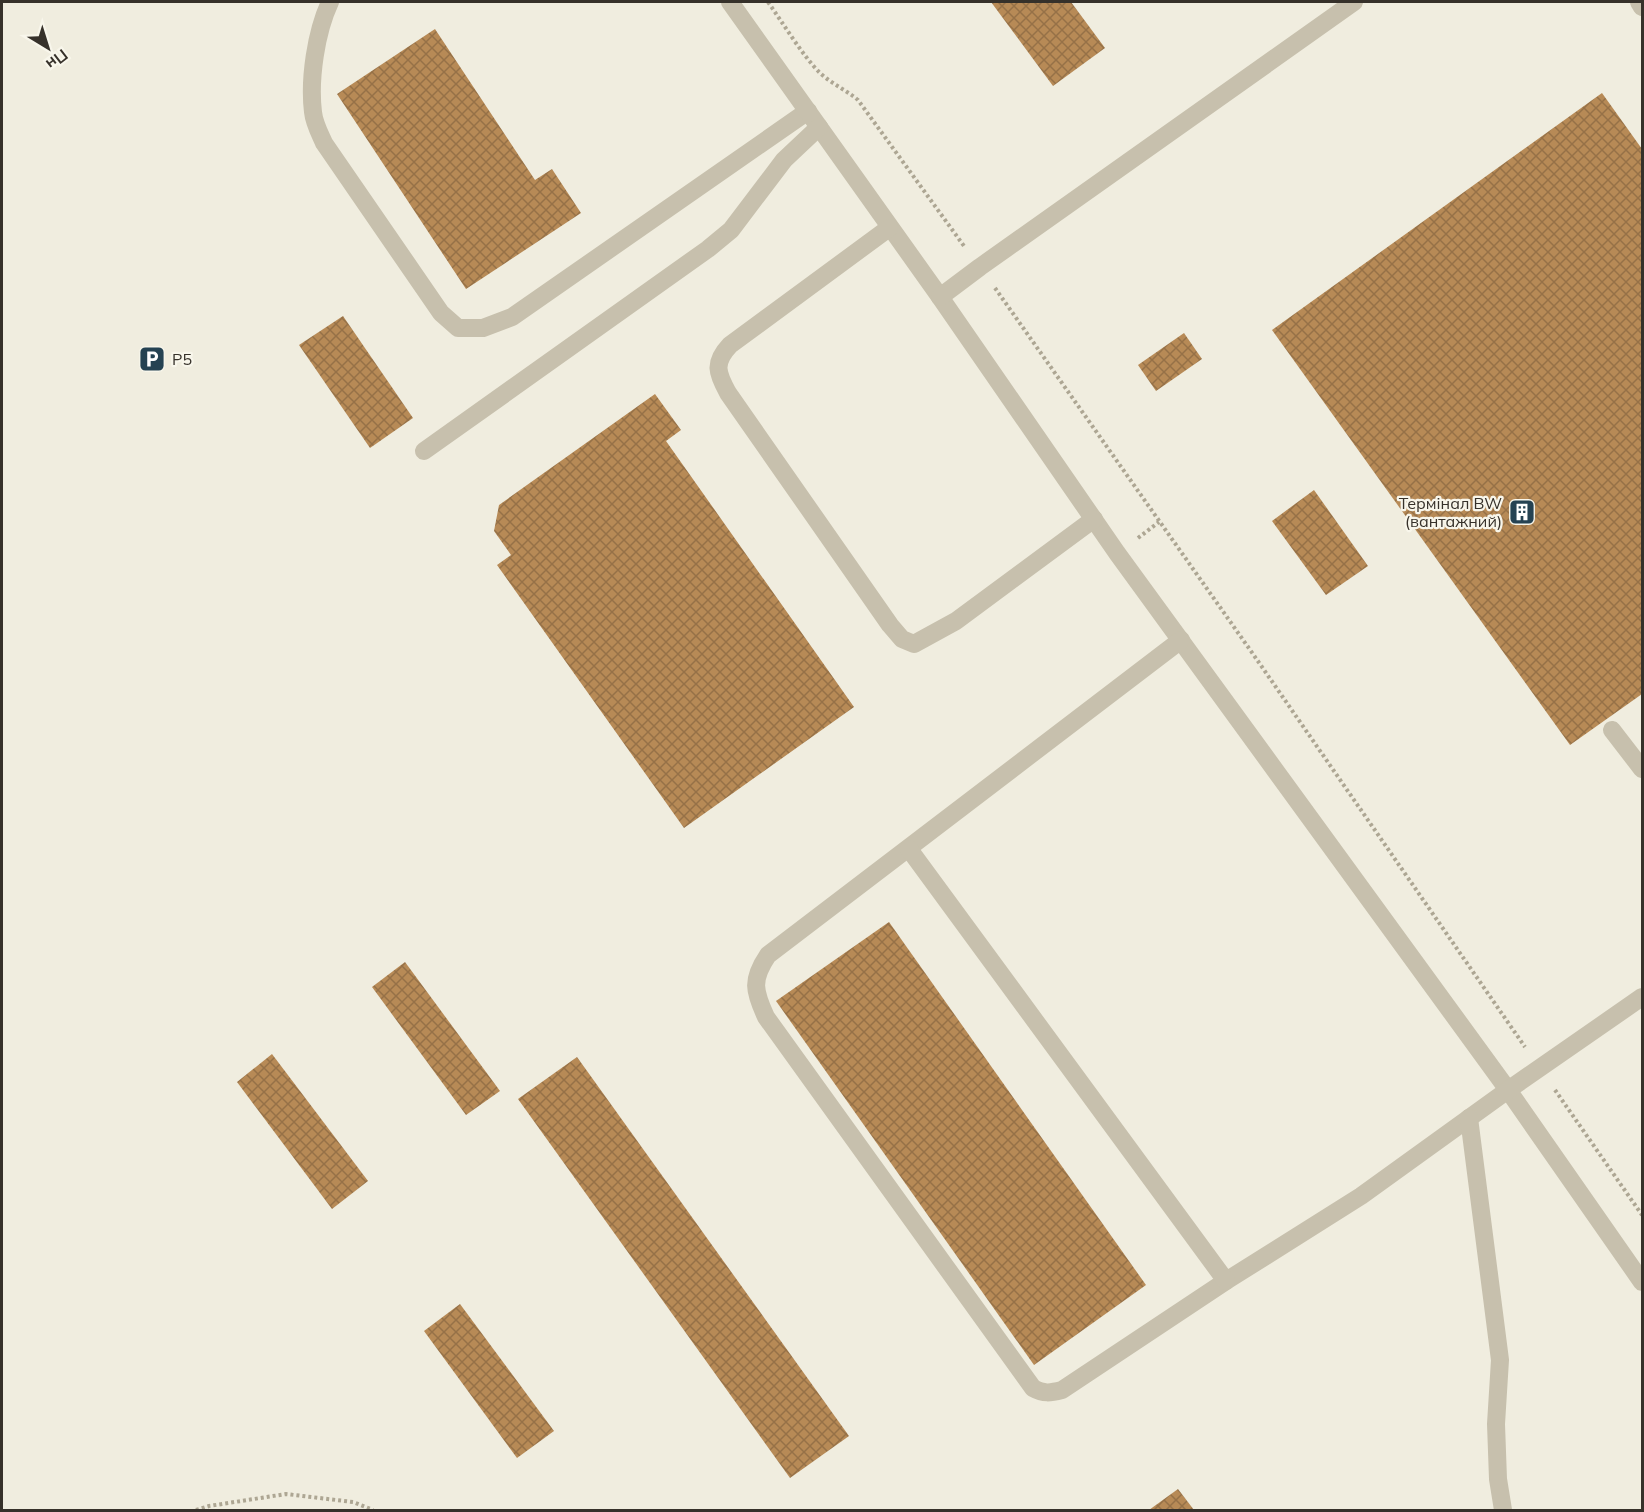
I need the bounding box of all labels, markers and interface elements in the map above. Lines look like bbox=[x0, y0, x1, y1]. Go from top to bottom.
north arrow bbox=[18, 18, 78, 78]
text: Пн bbox=[42, 45, 72, 75]
parking icon: P5 bbox=[137, 344, 167, 374]
place label: P5 bbox=[172, 349, 192, 369]
place label: Термінал BW (вантажний) bbox=[1399, 493, 1502, 531]
building icon: Термінал BW (вантажний) bbox=[1507, 497, 1537, 527]

